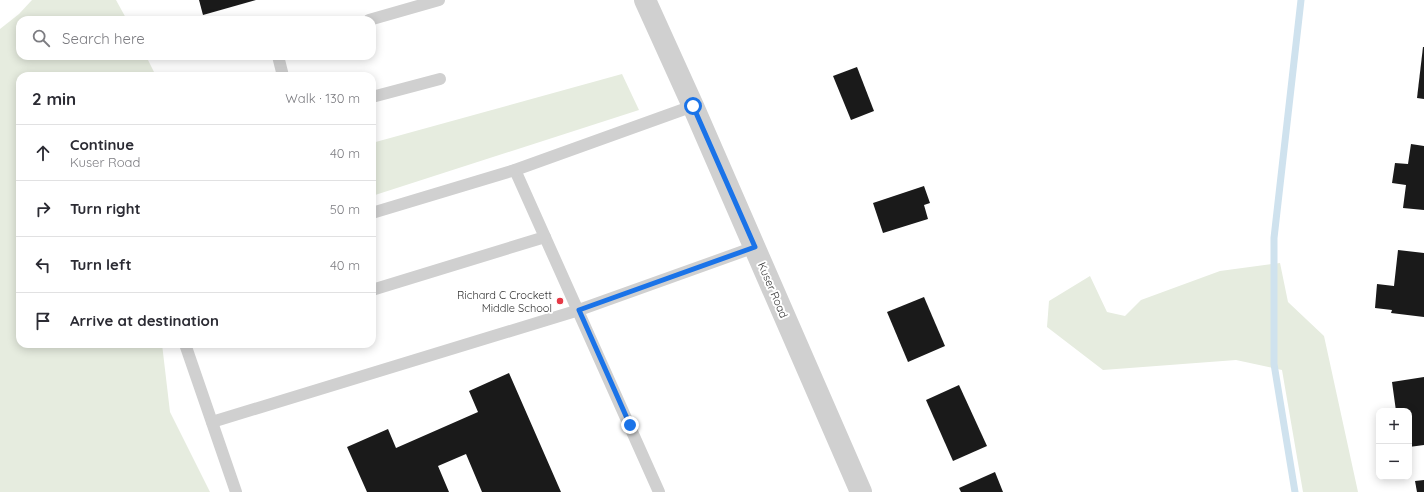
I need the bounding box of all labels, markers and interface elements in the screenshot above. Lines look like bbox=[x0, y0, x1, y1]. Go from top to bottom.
search box bbox=[16, 16, 376, 60]
icon: search bbox=[30, 27, 52, 49]
text: Search here bbox=[62, 29, 145, 48]
text: 2 min bbox=[32, 88, 76, 109]
text: Walk · 130 m bbox=[285, 90, 360, 106]
route start bbox=[684, 97, 702, 115]
text: Continue bbox=[70, 135, 134, 154]
icon: ahead bbox=[32, 142, 54, 164]
text: 40 m bbox=[330, 145, 360, 161]
text: Kuser Road bbox=[70, 154, 140, 170]
icon: right bbox=[32, 198, 54, 220]
text: Turn right bbox=[70, 199, 141, 218]
text: 50 m bbox=[330, 201, 360, 217]
icon: left bbox=[32, 254, 54, 276]
text: Turn left bbox=[70, 255, 132, 274]
text: 40 m bbox=[330, 257, 360, 273]
street label: Kuser Road bbox=[755, 260, 791, 320]
place label: Richard C Crockett Middle School bbox=[457, 288, 552, 315]
marker: Richard C Crockett Middle School bbox=[555, 296, 565, 306]
icon: arrive bbox=[32, 310, 54, 332]
text: Arrive at destination bbox=[70, 311, 219, 330]
map controls bbox=[1376, 408, 1412, 480]
button: + bbox=[1376, 408, 1412, 444]
route end bbox=[621, 416, 639, 434]
button: − bbox=[1376, 444, 1412, 480]

